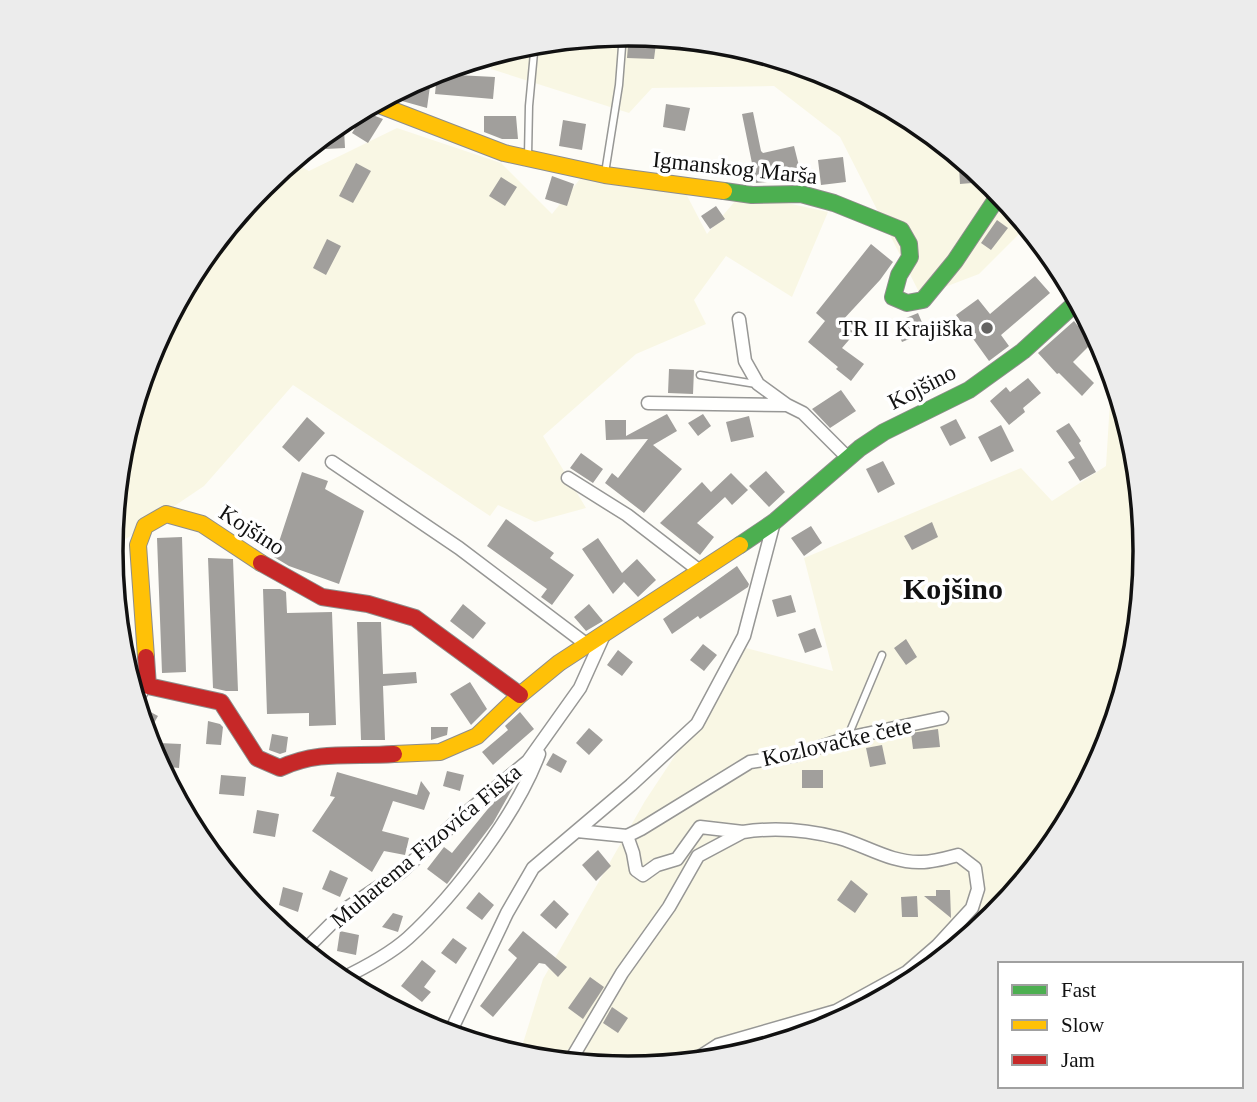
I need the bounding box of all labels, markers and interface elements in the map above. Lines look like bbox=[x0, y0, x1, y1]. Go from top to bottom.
street label: Igmanskog Marša bbox=[651, 147, 819, 189]
place label: TR II Krajiška bbox=[839, 316, 973, 341]
marker: TR II Krajiška bbox=[979, 320, 995, 336]
street label: Kojšino bbox=[884, 359, 960, 415]
street label: Kojšino bbox=[215, 500, 289, 560]
district label: Kojšino bbox=[903, 572, 1003, 605]
street label: Kozlovačke čete bbox=[760, 713, 914, 771]
street label: Muharema Fizovića Fiska bbox=[326, 759, 526, 933]
legend bbox=[998, 962, 1243, 1088]
text: Fast bbox=[1061, 978, 1096, 1002]
text: Slow bbox=[1061, 1013, 1105, 1037]
text: Jam bbox=[1061, 1048, 1095, 1072]

